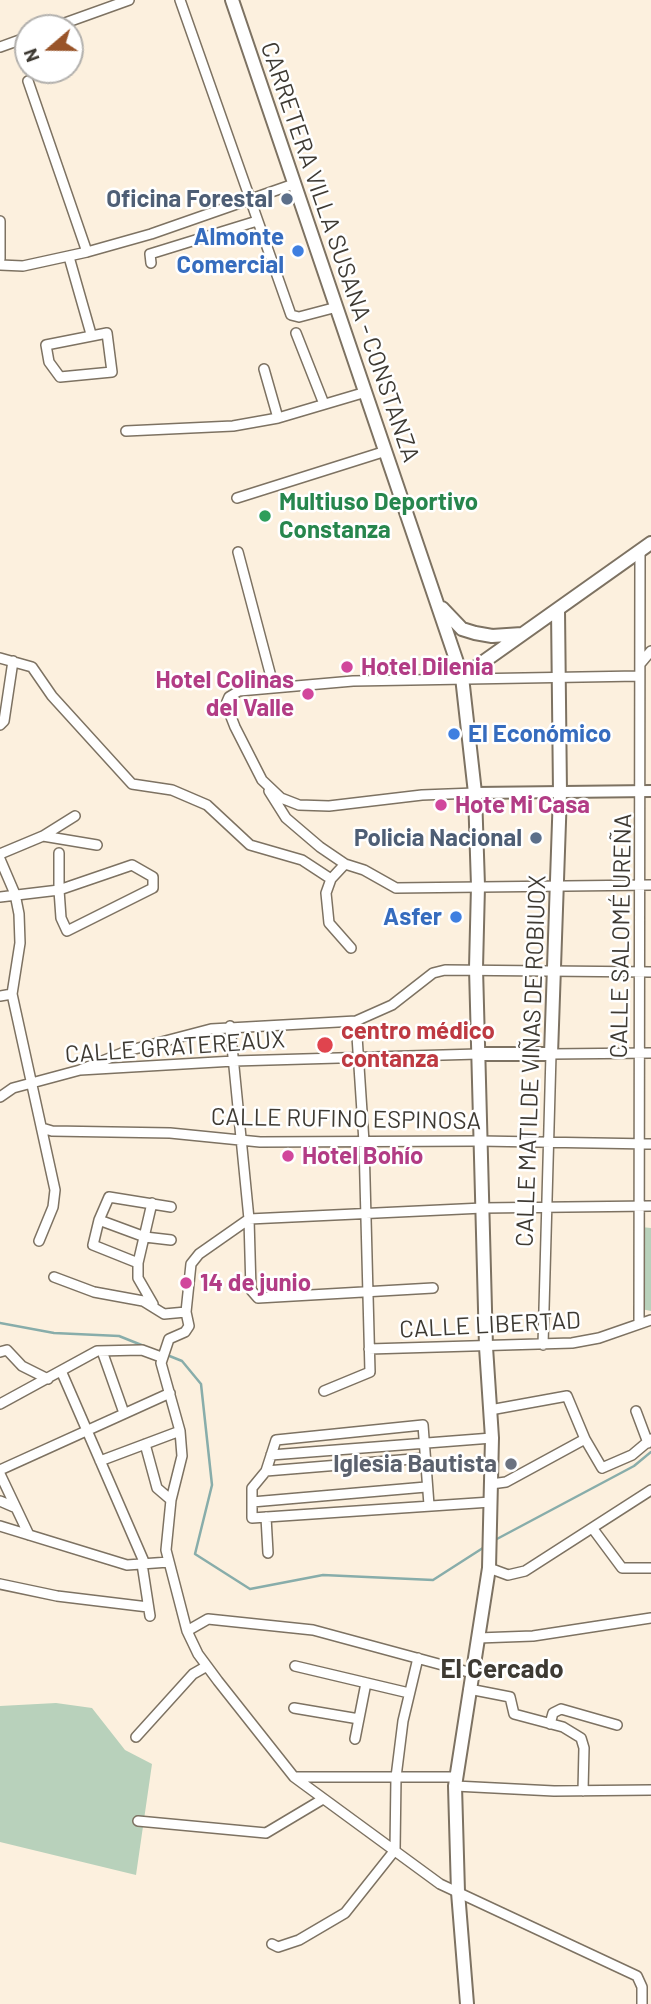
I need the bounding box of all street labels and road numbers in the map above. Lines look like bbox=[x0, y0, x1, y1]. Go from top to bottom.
street label: CARRETERA VILLA SUSANA - CONSTANZA bbox=[254, 38, 426, 466]
street label: CALLE SALOMÉ UREÑA bbox=[604, 813, 638, 1059]
street label: CALLE MATILDE VIÑAS DE ROBIUOX bbox=[510, 875, 552, 1247]
street label: CALLE GRATEREAUX bbox=[64, 1025, 286, 1069]
street label: CALLE RUFINO ESPINOSA bbox=[211, 1102, 481, 1136]
street label: CALLE LIBERTAD bbox=[399, 1306, 581, 1344]

